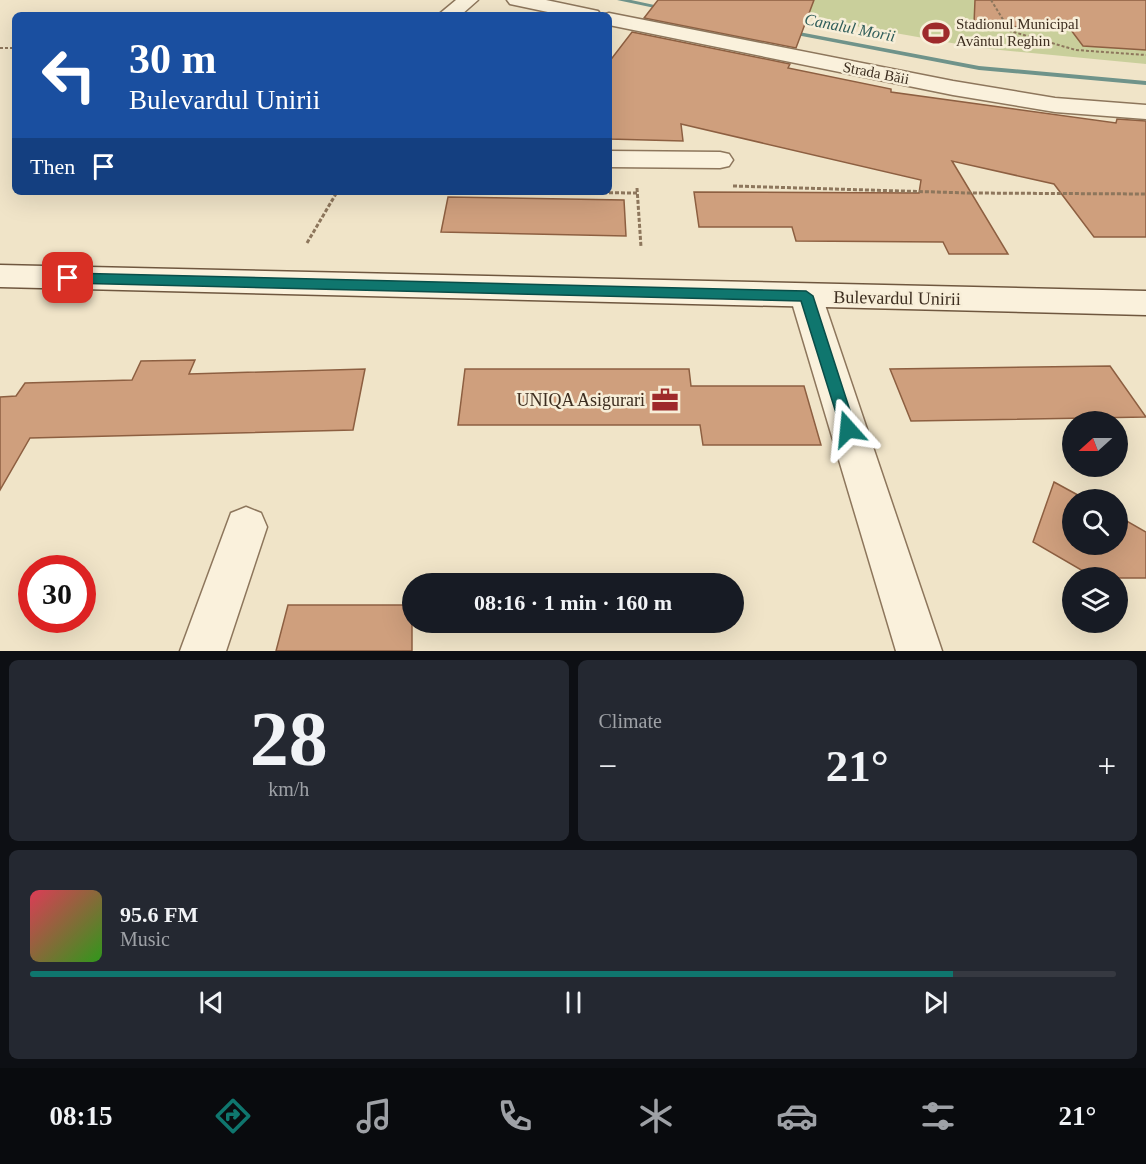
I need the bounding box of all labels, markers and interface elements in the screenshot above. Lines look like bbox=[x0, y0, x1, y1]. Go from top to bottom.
water label: Canalul Morii bbox=[803, 10, 897, 45]
place label: Stadionul Municipal Avântul Reghin bbox=[956, 16, 1079, 49]
sports icon: Stadionul Municipal Avântul Reghin bbox=[921, 18, 951, 48]
icon: left bbox=[30, 36, 108, 114]
text: 30 m bbox=[129, 36, 217, 82]
street label: Strada Băii bbox=[842, 59, 910, 87]
text: Bulevardul Unirii bbox=[129, 85, 320, 115]
icon: arrive bbox=[87, 150, 120, 183]
text: Then bbox=[30, 154, 75, 179]
pin bbox=[42, 252, 93, 303]
icon: arrive bbox=[51, 261, 84, 294]
street label: Bulevardul Unirii bbox=[833, 287, 961, 309]
office icon: UNIQA Asigurari bbox=[650, 385, 680, 415]
place label: UNIQA Asigurari bbox=[517, 390, 645, 410]
position arrow bbox=[816, 397, 880, 461]
north arrow bbox=[1062, 411, 1128, 477]
map controls bbox=[1062, 411, 1128, 633]
button: search bbox=[1062, 489, 1128, 555]
speed limit sign: 30 bbox=[18, 555, 96, 633]
button: layers bbox=[1062, 567, 1128, 633]
text: 08:16 · 1 min · 160 m bbox=[474, 590, 672, 615]
text: 28 bbox=[250, 695, 328, 782]
text: Climate bbox=[599, 710, 662, 732]
text: 21° bbox=[826, 741, 889, 791]
text: − bbox=[599, 748, 617, 784]
text: + bbox=[1097, 748, 1116, 784]
text: km/h bbox=[268, 778, 309, 800]
text: 95.6 FM bbox=[120, 902, 198, 927]
text: Music bbox=[120, 928, 170, 950]
icon: previous bbox=[195, 986, 228, 1019]
icon: pause bbox=[557, 986, 590, 1019]
icon: next bbox=[919, 986, 952, 1019]
icon: directions bbox=[212, 1095, 254, 1137]
icon: music bbox=[353, 1095, 395, 1137]
icon: phone bbox=[494, 1095, 536, 1137]
icon: climate bbox=[635, 1095, 677, 1137]
icon: car bbox=[776, 1095, 818, 1137]
icon: filters bbox=[917, 1095, 959, 1137]
text: 08:15 bbox=[50, 1101, 113, 1131]
text: 21° bbox=[1059, 1101, 1096, 1131]

